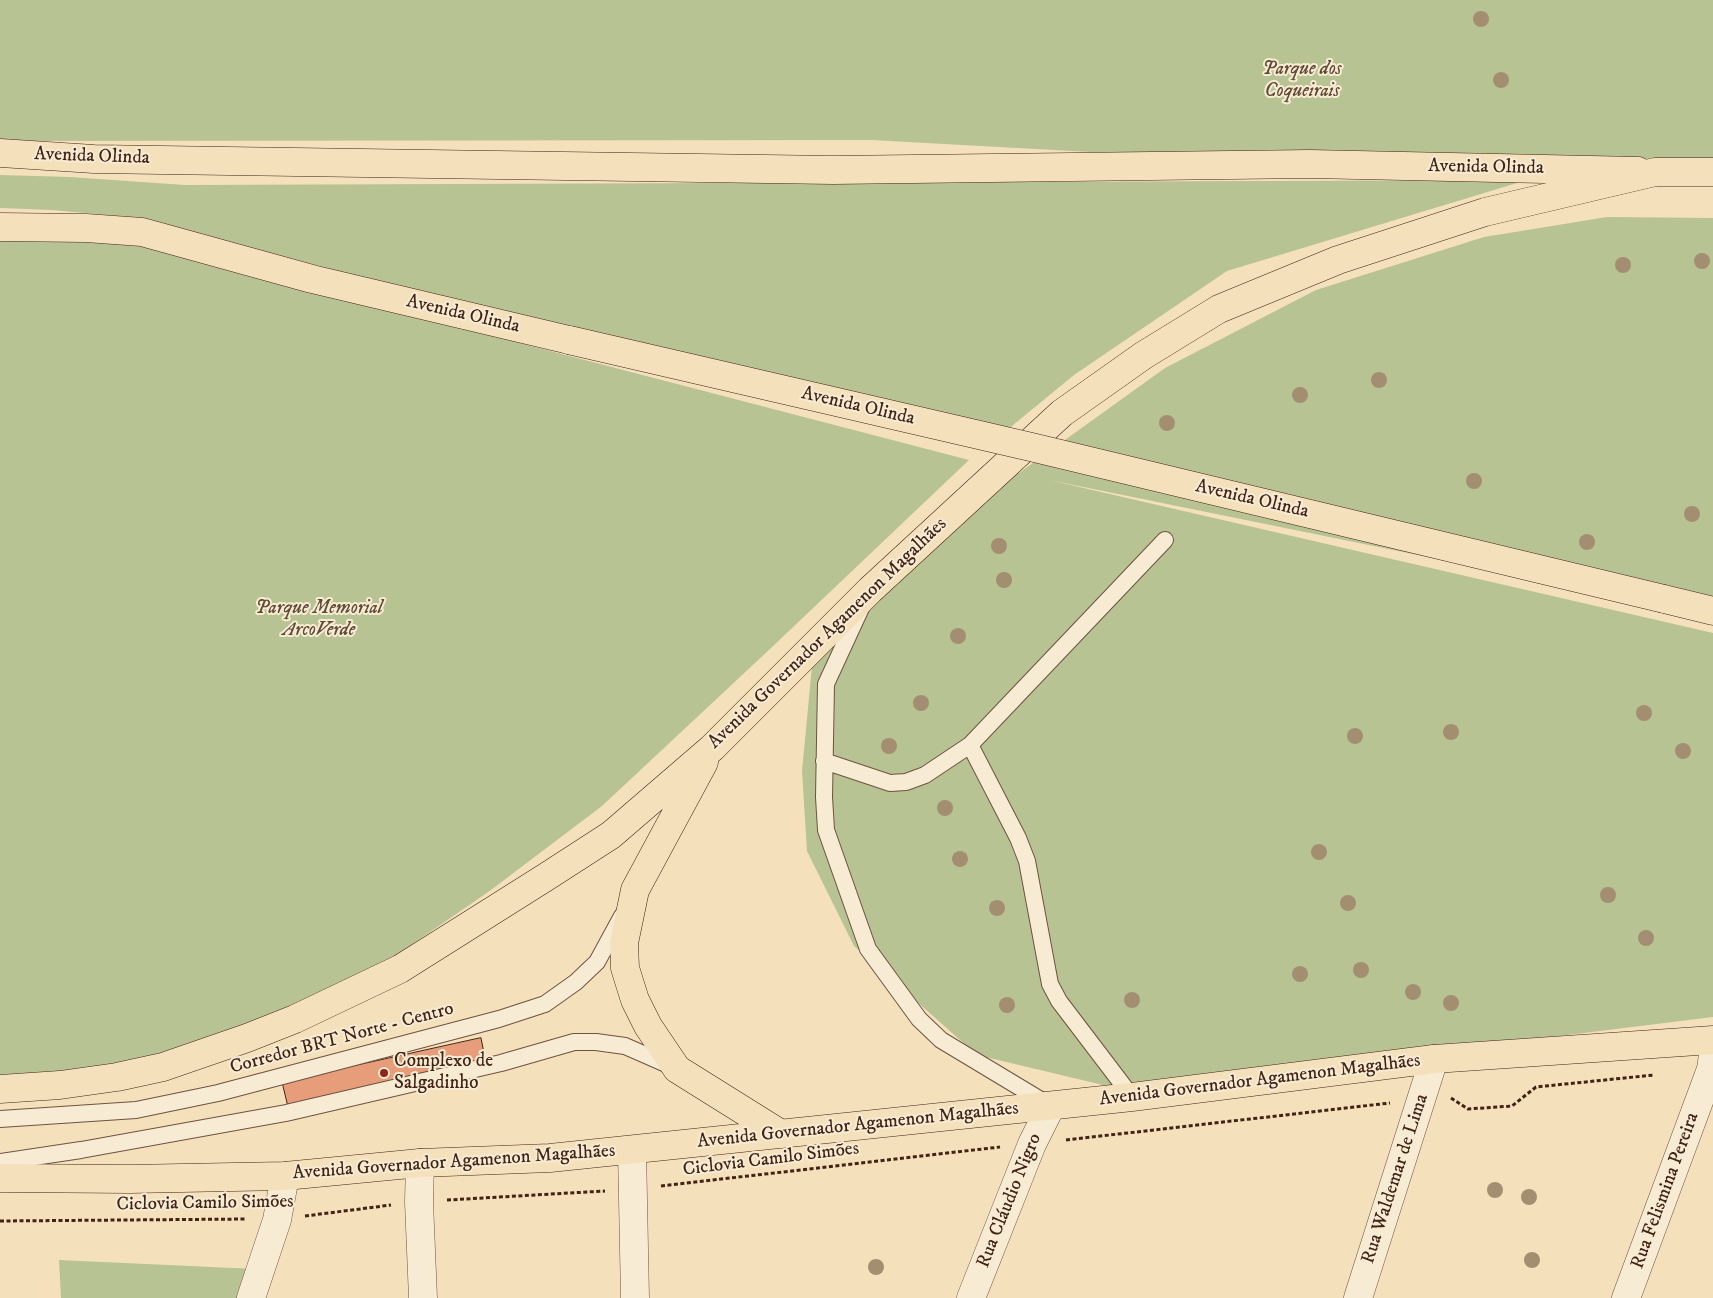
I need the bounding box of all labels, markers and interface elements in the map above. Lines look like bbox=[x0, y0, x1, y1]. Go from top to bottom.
park label: Parque dos Coqueirais bbox=[1262, 59, 1342, 103]
street label: Avenida Olinda bbox=[34, 144, 150, 170]
street label: Avenida Olinda bbox=[1428, 156, 1544, 180]
street label: Avenida Olinda bbox=[404, 291, 522, 339]
street label: Avenida Olinda bbox=[799, 383, 917, 431]
street label: Avenida Olinda bbox=[1193, 476, 1311, 524]
street label: Avenida Governador Agamenon Magalhães bbox=[704, 514, 952, 754]
park label: Parque Memorial ArcoVerde bbox=[255, 598, 383, 642]
street label: Corredor BRT Norte - Centro bbox=[228, 998, 456, 1080]
street label: Avenida Governador Agamenon Magalhães bbox=[1098, 1050, 1422, 1112]
place label: Complexo de Salgadinho bbox=[394, 1051, 493, 1095]
marker: Complexo de Salgadinho bbox=[378, 1067, 390, 1079]
street label: Rua Waldemar de Lima bbox=[1358, 1091, 1434, 1267]
street label: Avenida Governador Agamenon Magalhães bbox=[696, 1098, 1020, 1154]
street label: Rua Felismina Pereira bbox=[1627, 1110, 1705, 1272]
street label: Rua Cláudio Nigro bbox=[973, 1131, 1047, 1271]
street label: Ciclovia Camilo Simões bbox=[682, 1138, 860, 1182]
street label: Avenida Governador Agamenon Magalhães bbox=[292, 1140, 616, 1186]
street label: Ciclovia Camilo Simões bbox=[116, 1191, 294, 1217]

